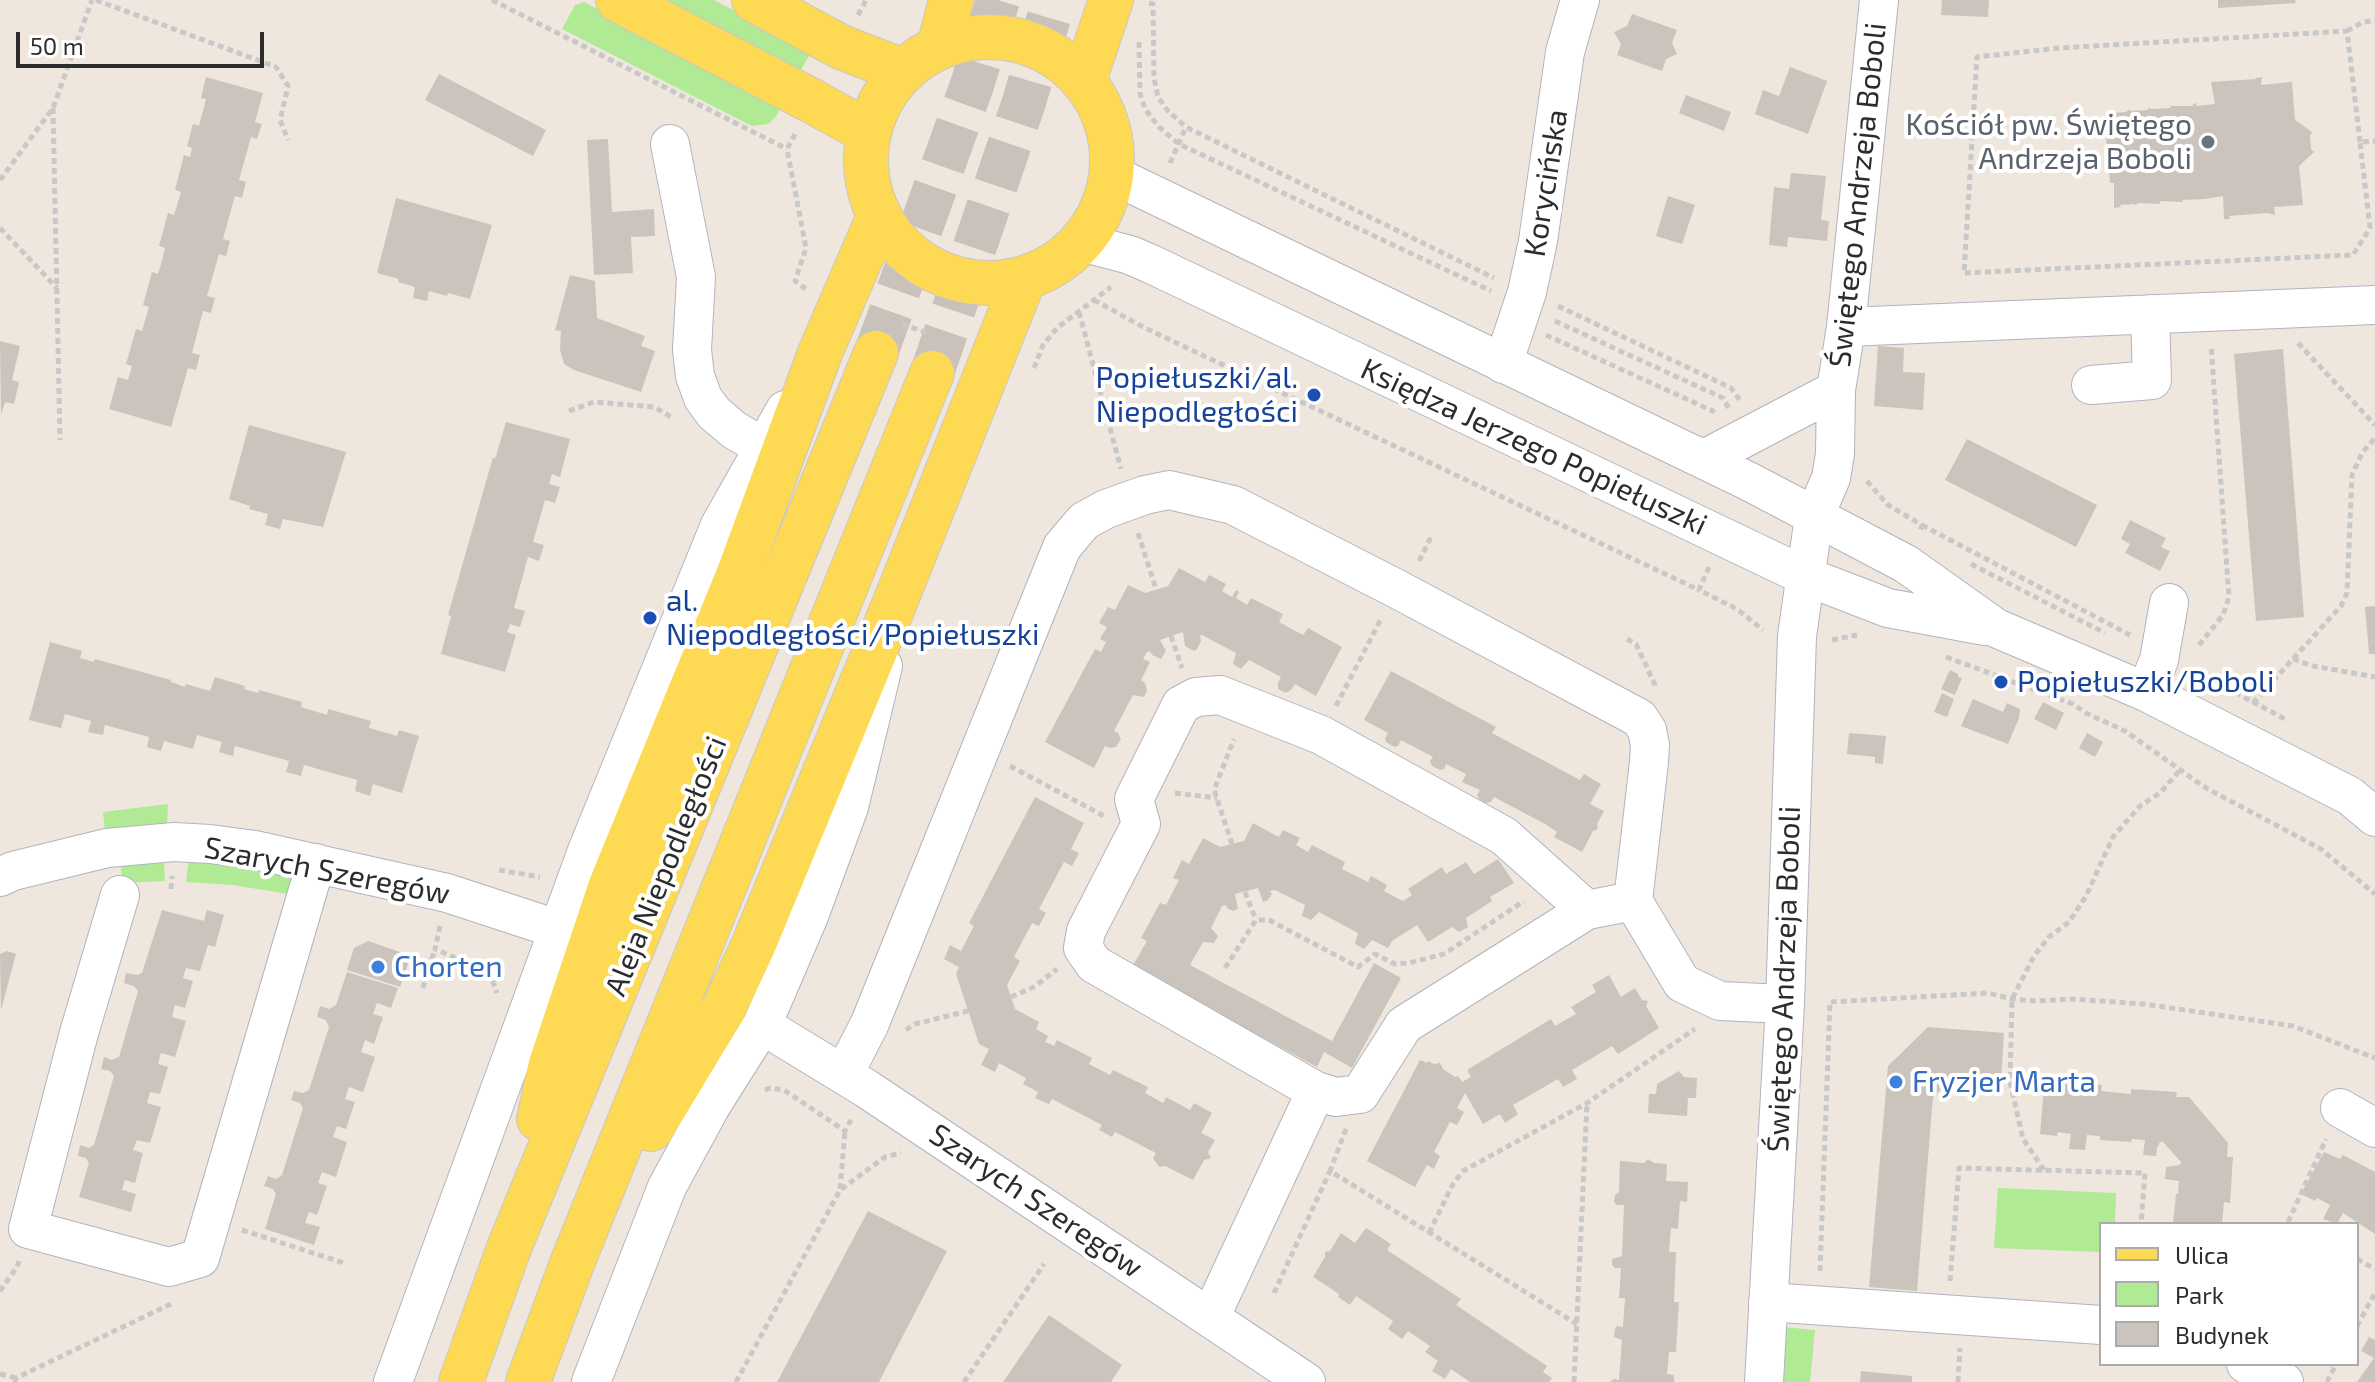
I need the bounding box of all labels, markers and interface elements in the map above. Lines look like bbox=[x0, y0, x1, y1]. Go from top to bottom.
scale bar bbox=[20, 16, 268, 66]
street label: Świętego Andrzeja Boboli bbox=[1822, 21, 1894, 369]
text: 50 m bbox=[30, 31, 84, 60]
street label: Korycińska bbox=[1517, 107, 1575, 259]
place label: Kościół pw. Świętego Andrzeja Boboli bbox=[1906, 107, 2192, 178]
marker: Kościół pw. Świętego Andrzeja Boboli bbox=[2199, 133, 2217, 151]
street label: Księdza Jerzego Popiełuszki bbox=[1355, 351, 1713, 543]
place label: Popiełuszki/al. Niepodległości bbox=[1096, 360, 1298, 430]
marker: Popiełuszki/al. Niepodległości bbox=[1305, 386, 1323, 404]
place label: al. Niepodległości/Popiełuszki bbox=[666, 583, 1040, 654]
marker: al. Niepodległości/Popiełuszki bbox=[641, 609, 659, 627]
place label: Popiełuszki/Boboli bbox=[2017, 664, 2274, 700]
marker: Popiełuszki/Boboli bbox=[1992, 673, 2010, 691]
street label: Aleja Niepodległości bbox=[597, 731, 735, 1001]
street label: Świętego Andrzeja Boboli bbox=[1760, 805, 1808, 1153]
street label: Szarych Szeregów bbox=[201, 830, 453, 912]
place label: Chorten bbox=[394, 949, 503, 985]
marker: Chorten bbox=[369, 958, 387, 976]
place label: Fryzjer Marta bbox=[1912, 1064, 2096, 1100]
marker: Fryzjer Marta bbox=[1887, 1073, 1905, 1091]
street label: Szarych Szeregów bbox=[923, 1116, 1149, 1286]
legend bbox=[2099, 1222, 2359, 1366]
text: Ulica bbox=[2175, 1240, 2229, 1269]
text: Park bbox=[2175, 1280, 2224, 1309]
text: Budynek bbox=[2175, 1320, 2269, 1349]

